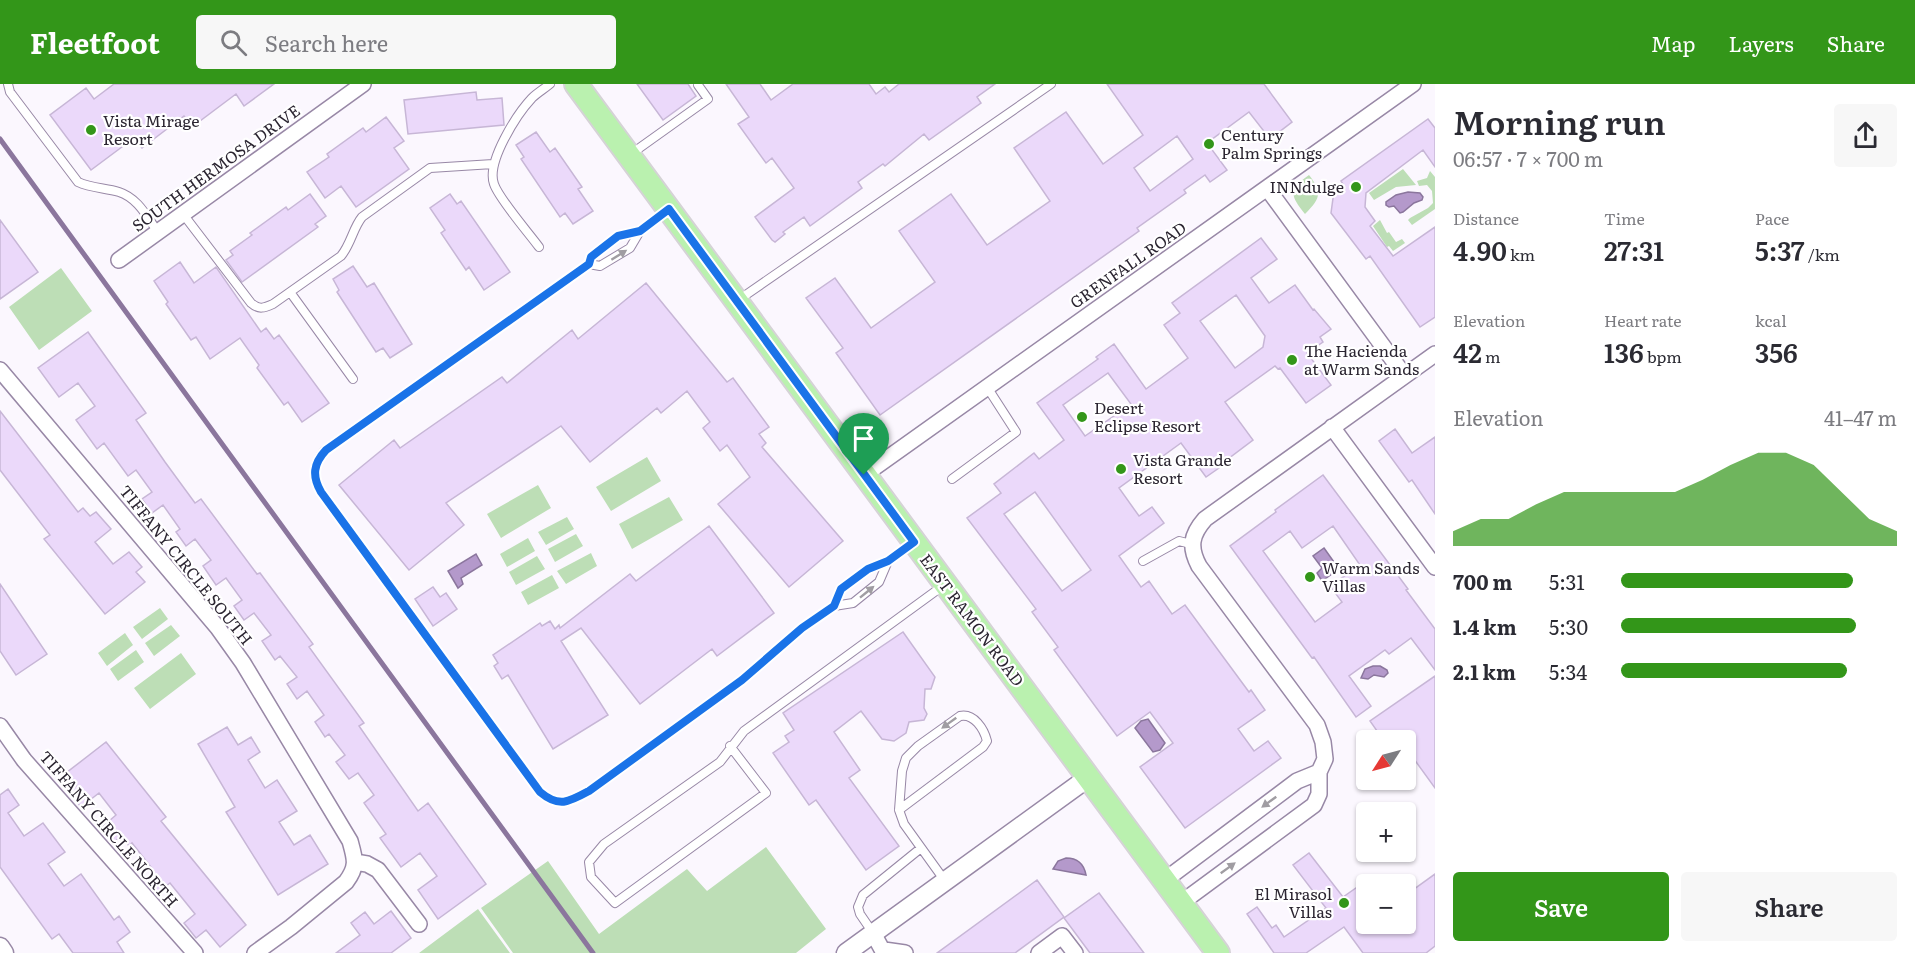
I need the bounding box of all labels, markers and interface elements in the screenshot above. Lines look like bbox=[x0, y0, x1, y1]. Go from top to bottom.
search box bbox=[196, 15, 616, 69]
text: Fleetfoot bbox=[30, 21, 160, 63]
icon: search bbox=[217, 26, 250, 59]
text: Search here bbox=[265, 26, 388, 59]
text: Map bbox=[1651, 27, 1696, 58]
text: Layers bbox=[1729, 27, 1794, 58]
text: Share bbox=[1827, 27, 1885, 58]
text: Morning run bbox=[1453, 96, 1666, 145]
street label: SOUTH HERMOSA DRIVE bbox=[126, 98, 305, 237]
button: share bbox=[1834, 104, 1897, 167]
place label: Vista Mirage Resort bbox=[103, 108, 199, 150]
place label: Century Palm Springs bbox=[1221, 122, 1322, 164]
marker: Vista Mirage Resort bbox=[84, 123, 98, 137]
marker: Century Palm Springs bbox=[1202, 137, 1216, 151]
text: 06:57 · 7 × 700 m bbox=[1453, 143, 1603, 173]
place label: INNdulge bbox=[1270, 174, 1344, 198]
marker: INNdulge bbox=[1349, 180, 1363, 194]
text: Distance bbox=[1453, 206, 1519, 230]
text: Time bbox=[1604, 206, 1645, 230]
text: Pace bbox=[1755, 206, 1789, 230]
street label: GRENFALL ROAD bbox=[1064, 215, 1191, 313]
text: 4.90 bbox=[1453, 230, 1507, 269]
text: 27:31 bbox=[1604, 230, 1664, 269]
text: 5:37 bbox=[1755, 230, 1805, 269]
text: km bbox=[1507, 242, 1535, 266]
text: /km bbox=[1805, 242, 1840, 266]
one-way arrow bbox=[610, 249, 627, 260]
text: Elevation bbox=[1453, 308, 1525, 332]
text: Heart rate bbox=[1604, 308, 1682, 332]
text: kcal bbox=[1755, 308, 1787, 332]
text: 42 bbox=[1453, 332, 1482, 371]
text: 136 bbox=[1604, 332, 1644, 371]
text: 356 bbox=[1755, 332, 1798, 371]
place label: The Hacienda at Warm Sands bbox=[1304, 338, 1419, 380]
text: m bbox=[1482, 344, 1501, 368]
text: bpm bbox=[1644, 344, 1682, 368]
marker: The Hacienda at Warm Sands bbox=[1285, 353, 1299, 367]
place label: Desert Eclipse Resort bbox=[1094, 395, 1201, 437]
text: Elevation bbox=[1453, 402, 1543, 432]
text: 41–47 m bbox=[1824, 402, 1897, 432]
marker: Desert Eclipse Resort bbox=[1075, 410, 1089, 424]
pin bbox=[838, 413, 889, 475]
icon: arrive bbox=[847, 422, 880, 455]
place label: Vista Grande Resort bbox=[1133, 447, 1232, 489]
marker: Vista Grande Resort bbox=[1114, 462, 1128, 476]
street label: TIFFANY CIRCLE SOUTH bbox=[115, 479, 259, 650]
street label: EAST RAMON ROAD bbox=[915, 548, 1031, 691]
place label: Warm Sands Villas bbox=[1322, 555, 1419, 597]
text: 700 m bbox=[1453, 566, 1512, 596]
text: 5:31 bbox=[1549, 566, 1585, 596]
marker: Warm Sands Villas bbox=[1303, 570, 1317, 584]
one-way arrow bbox=[859, 585, 875, 598]
text: 1.4 km bbox=[1453, 611, 1517, 641]
text: 5:30 bbox=[1549, 611, 1588, 641]
text: 2.1 km bbox=[1453, 656, 1516, 686]
text: 5:34 bbox=[1549, 656, 1587, 686]
one-way arrow bbox=[942, 717, 958, 729]
north arrow bbox=[1356, 730, 1416, 790]
map controls bbox=[1356, 730, 1416, 934]
street label: TIFFANY CIRCLE NORTH bbox=[35, 745, 185, 912]
one-way arrow bbox=[1261, 796, 1276, 808]
button: + bbox=[1356, 802, 1416, 862]
one-way arrow bbox=[1220, 862, 1236, 874]
button: Save bbox=[1453, 872, 1669, 941]
button: Share bbox=[1681, 872, 1897, 941]
button: − bbox=[1356, 874, 1416, 934]
place label: El Mirasol Villas bbox=[1254, 881, 1332, 923]
marker: El Mirasol Villas bbox=[1337, 896, 1351, 910]

